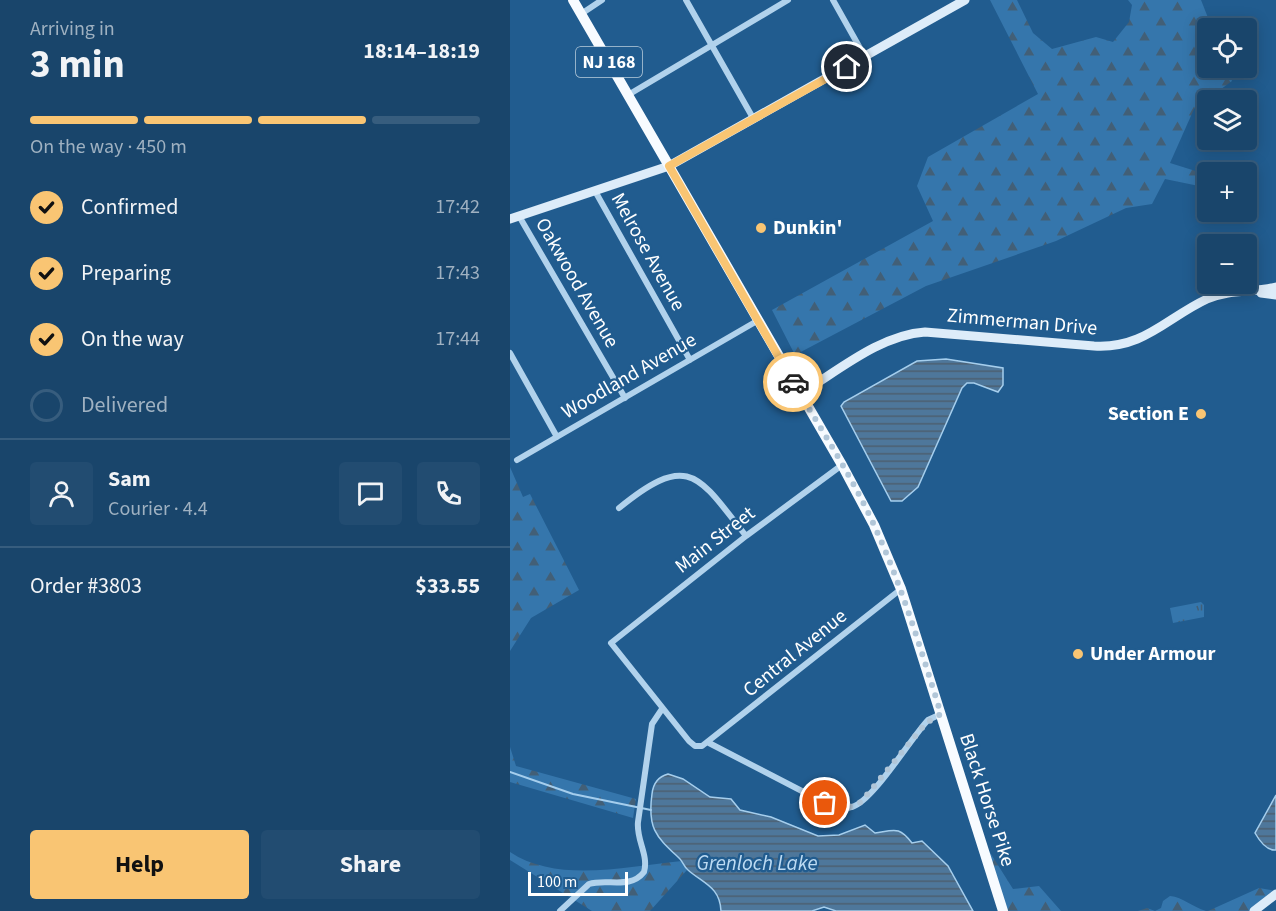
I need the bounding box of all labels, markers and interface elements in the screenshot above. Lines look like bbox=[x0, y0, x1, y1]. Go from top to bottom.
text: Arriving in bbox=[30, 15, 115, 43]
map controls bbox=[1197, 18, 1257, 294]
button: locate bbox=[1197, 18, 1257, 78]
text: 18:14–18:19 bbox=[363, 35, 480, 67]
text: 3 min bbox=[30, 37, 125, 93]
pin bbox=[821, 41, 872, 92]
road number: NJ 168 bbox=[576, 47, 642, 77]
icon: home bbox=[830, 50, 863, 83]
button: layers bbox=[1197, 90, 1257, 150]
text: On the way · 450 m bbox=[30, 133, 187, 161]
button: + bbox=[1197, 162, 1257, 222]
street label: Melrose Avenue bbox=[604, 188, 692, 316]
icon: check bbox=[30, 191, 63, 224]
text: Confirmed bbox=[81, 191, 178, 223]
text: 17:42 bbox=[435, 193, 480, 221]
street label: Oakwood Avenue bbox=[528, 213, 626, 353]
place label: Dunkin' bbox=[773, 214, 842, 242]
marker: Dunkin' bbox=[754, 221, 768, 235]
button: − bbox=[1197, 234, 1257, 294]
icon: check bbox=[30, 257, 63, 290]
text: Preparing bbox=[81, 257, 171, 289]
text: 17:43 bbox=[435, 259, 480, 287]
street label: Zimmerman Drive bbox=[946, 301, 1098, 343]
icon: check bbox=[30, 323, 63, 356]
text: On the way bbox=[81, 323, 184, 355]
text: 17:44 bbox=[435, 325, 480, 353]
street label: Woodland Avenue bbox=[556, 326, 702, 426]
courier bbox=[763, 352, 823, 412]
icon: car bbox=[777, 366, 810, 399]
text: Delivered bbox=[81, 389, 168, 421]
place label: Section E bbox=[1108, 400, 1189, 428]
marker: Section E bbox=[1194, 407, 1208, 421]
button: person bbox=[30, 462, 93, 525]
button: chat bbox=[339, 462, 402, 525]
button: phone bbox=[417, 462, 480, 525]
text: Sam bbox=[108, 463, 151, 495]
text: Courier · 4.4 bbox=[108, 495, 208, 523]
street label: Main Street bbox=[669, 500, 761, 580]
text: Order #3803 bbox=[30, 570, 142, 602]
text: $33.55 bbox=[415, 570, 480, 602]
street label: Central Avenue bbox=[737, 602, 853, 704]
place label: Under Armour bbox=[1090, 640, 1216, 668]
marker: Under Armour bbox=[1071, 647, 1085, 661]
street label: Black Horse Pike bbox=[952, 730, 1022, 870]
pin bbox=[799, 777, 850, 828]
icon: bag bbox=[808, 786, 841, 819]
button: Help bbox=[30, 830, 249, 899]
button: Share bbox=[261, 830, 480, 899]
water label: Grenloch Lake bbox=[696, 848, 818, 878]
scale bar bbox=[528, 869, 628, 896]
text: 100 m bbox=[537, 871, 577, 893]

